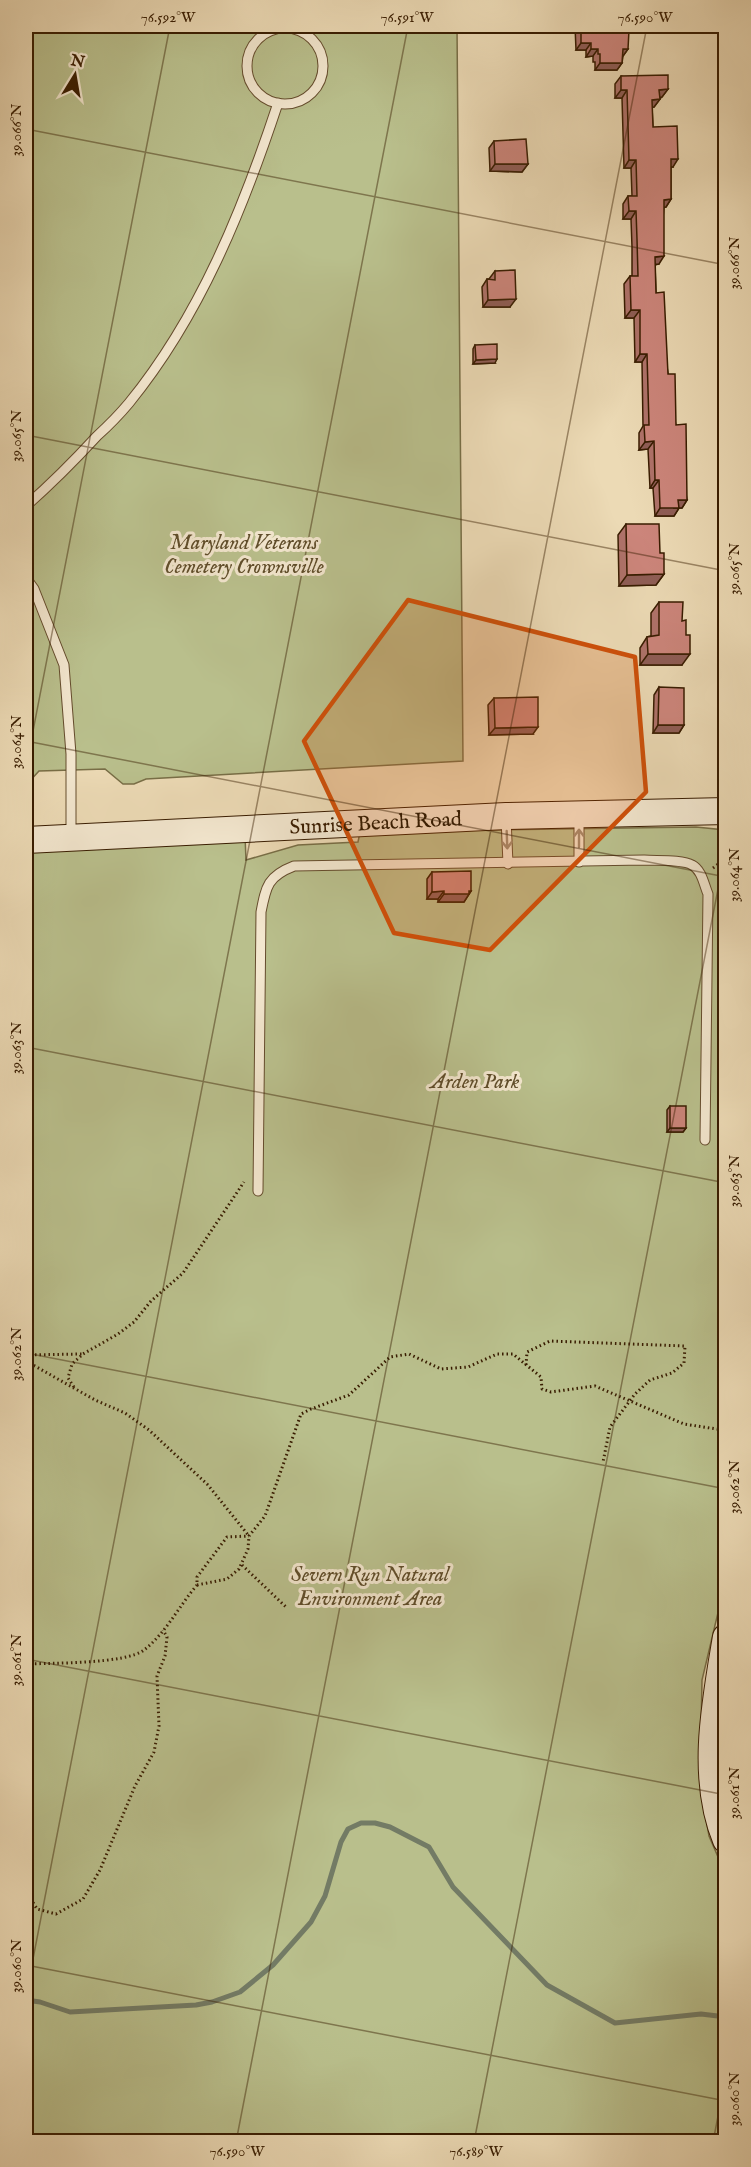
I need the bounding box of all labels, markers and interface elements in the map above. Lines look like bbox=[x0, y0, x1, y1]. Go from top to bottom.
text: 76.592°W bbox=[141, 8, 196, 27]
text: 76.591°W bbox=[380, 8, 434, 27]
text: 76.590°W bbox=[618, 8, 673, 27]
north arrow bbox=[45, 45, 105, 105]
text: N bbox=[68, 51, 86, 73]
text: 39.066°N bbox=[7, 103, 26, 157]
text: 39.066°N bbox=[725, 236, 744, 290]
text: 39.065°N bbox=[7, 410, 26, 462]
park label: Maryland Veterans Cemetery Crownsville bbox=[164, 530, 324, 581]
text: 39.065°N bbox=[725, 543, 744, 595]
text: 39.064°N bbox=[7, 715, 26, 769]
street label: Sunrise Beach Road bbox=[289, 806, 463, 842]
one-way arrow bbox=[501, 829, 513, 849]
one-way arrow bbox=[573, 829, 585, 849]
text: 39.064°N bbox=[725, 848, 744, 902]
text: 39.063°N bbox=[7, 1022, 26, 1074]
park label: Arden Park bbox=[429, 1069, 520, 1096]
text: 39.063°N bbox=[725, 1155, 744, 1207]
text: 39.062°N bbox=[7, 1327, 26, 1381]
text: 39.062°N bbox=[725, 1460, 744, 1514]
park label: Severn Run Natural Environment Area bbox=[291, 1562, 451, 1613]
text: 39.061°N bbox=[7, 1634, 26, 1686]
text: 39.061°N bbox=[725, 1767, 744, 1819]
text: 39.060°N bbox=[7, 1939, 26, 1993]
text: 39.060°N bbox=[725, 2072, 744, 2126]
text: 76.590°W bbox=[210, 2142, 265, 2161]
text: 76.589°W bbox=[449, 2142, 503, 2161]

